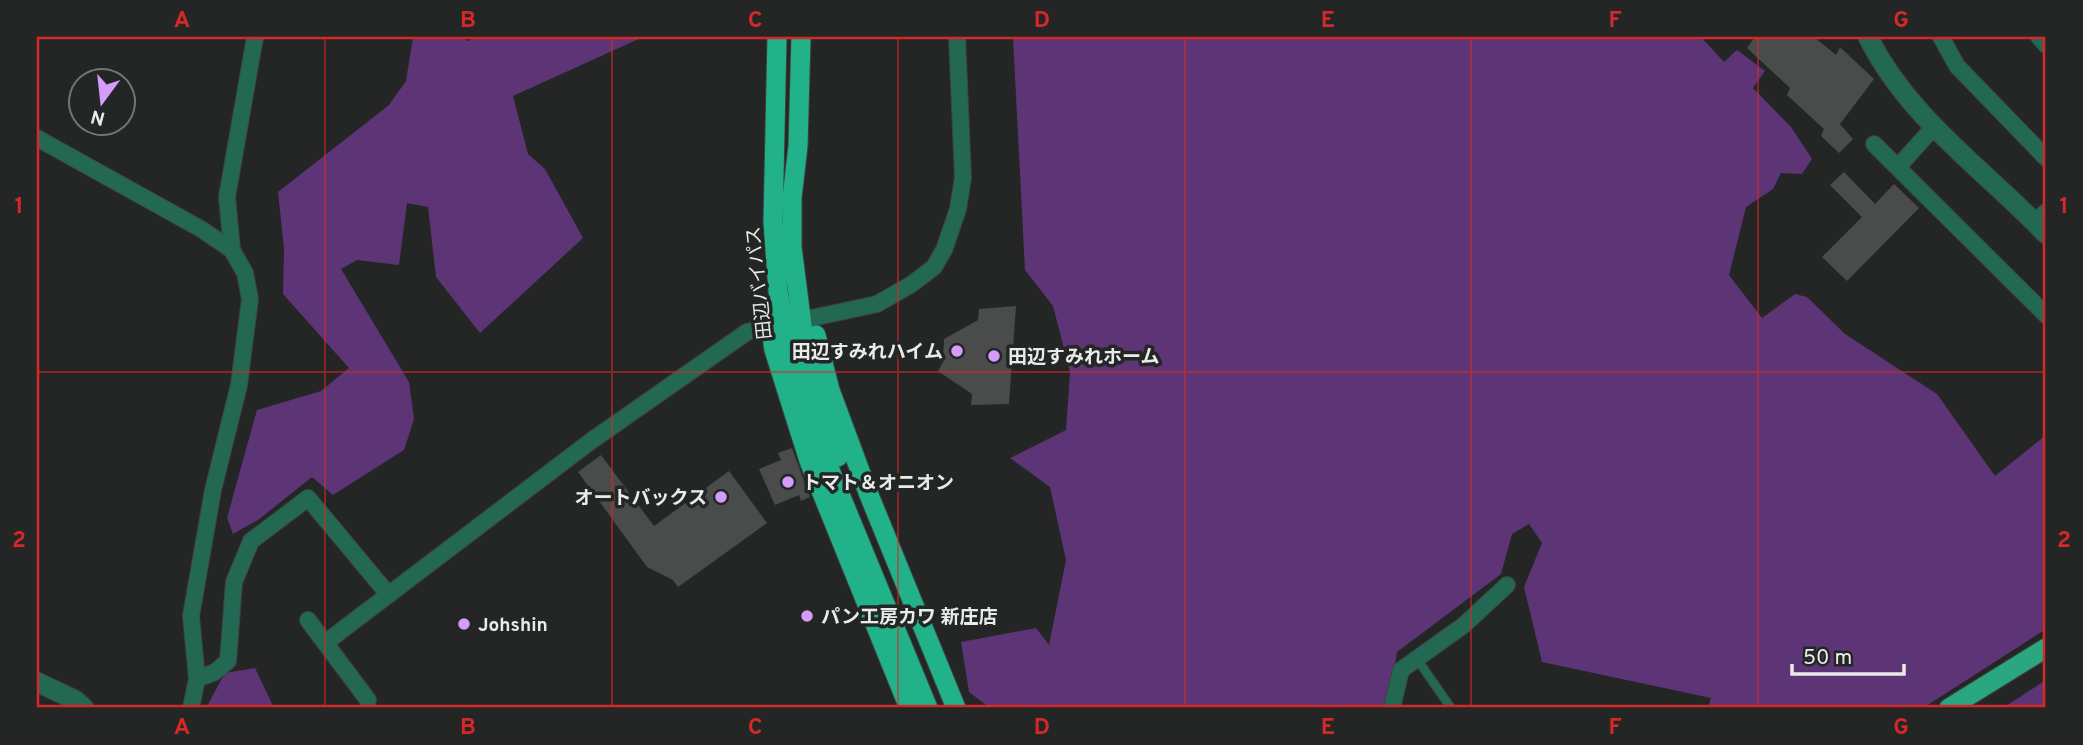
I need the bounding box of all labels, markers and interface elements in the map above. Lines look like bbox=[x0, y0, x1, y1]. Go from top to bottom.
text: A bbox=[174, 7, 190, 36]
text: B bbox=[460, 7, 476, 36]
text: C bbox=[748, 7, 762, 36]
text: D bbox=[1034, 7, 1050, 36]
text: E bbox=[1321, 7, 1335, 36]
text: F bbox=[1608, 7, 1622, 36]
text: G bbox=[1893, 7, 1909, 36]
north arrow bbox=[66, 66, 136, 136]
text: N bbox=[88, 103, 108, 130]
text: 1 bbox=[14, 193, 24, 222]
text: 1 bbox=[2059, 193, 2069, 222]
street label: 田辺バイパス bbox=[742, 225, 778, 341]
place label: 田辺すみれハイム bbox=[792, 341, 943, 365]
marker: 田辺すみれハイム bbox=[949, 343, 965, 359]
place label: 田辺すみれホーム bbox=[1008, 346, 1159, 370]
marker: 田辺すみれホーム bbox=[986, 348, 1002, 364]
place label: トマト＆オニオン bbox=[802, 472, 954, 496]
marker: トマト＆オニオン bbox=[780, 474, 796, 490]
place label: オートバックス bbox=[575, 487, 707, 511]
marker: オートバックス bbox=[713, 489, 729, 505]
text: 2 bbox=[12, 527, 26, 556]
text: 2 bbox=[2057, 527, 2071, 556]
place label: パン工房カワ 新庄店 bbox=[821, 606, 998, 630]
marker: パン工房カワ 新庄店 bbox=[799, 608, 815, 624]
place label: Johshin bbox=[478, 614, 548, 638]
marker: Johshin bbox=[456, 616, 472, 632]
scale bar bbox=[1792, 633, 1904, 677]
text: 50 m bbox=[1803, 645, 1852, 672]
text: A bbox=[174, 714, 190, 743]
text: B bbox=[460, 714, 476, 743]
text: C bbox=[748, 714, 762, 743]
text: D bbox=[1034, 714, 1050, 743]
text: E bbox=[1321, 714, 1335, 743]
text: F bbox=[1608, 714, 1622, 743]
text: G bbox=[1893, 714, 1909, 743]

